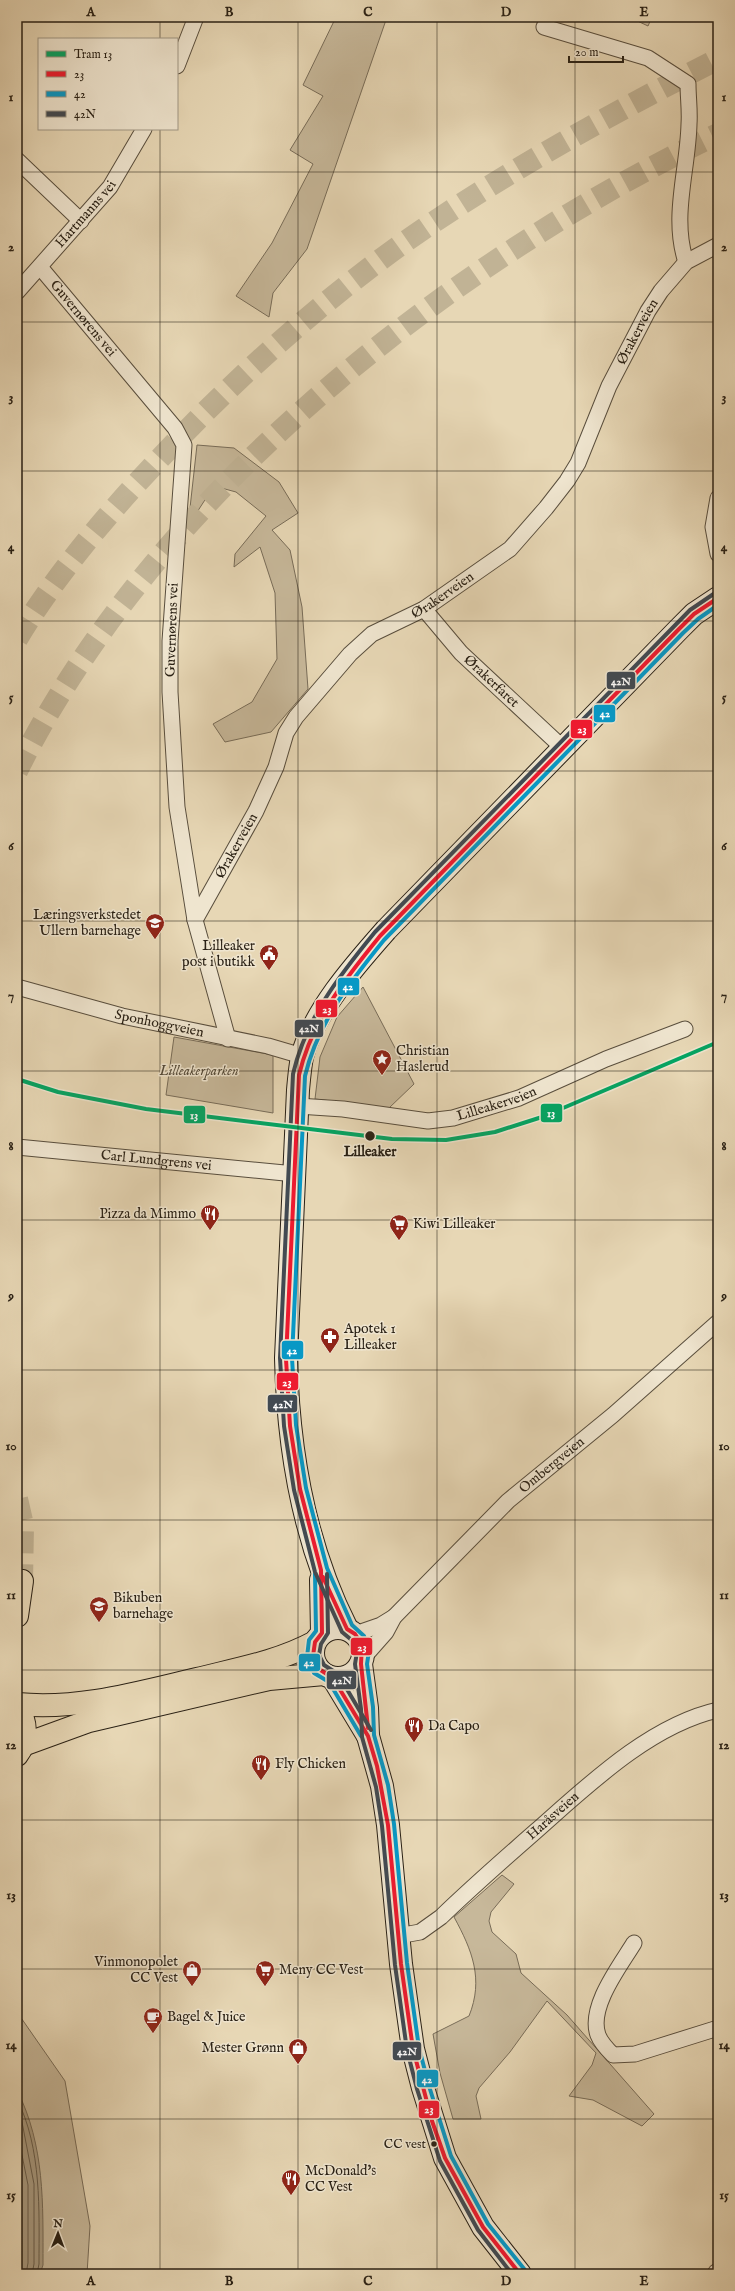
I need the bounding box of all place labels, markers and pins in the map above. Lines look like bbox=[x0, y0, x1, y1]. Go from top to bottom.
place label: Læringsverkstedet Ullern barnehage bbox=[33, 906, 142, 940]
school or university icon: Læringsverkstedet Ullern barnehage bbox=[144, 912, 166, 940]
place label: Lilleaker post i butikk bbox=[182, 937, 256, 971]
public building icon: Lilleaker post i butikk bbox=[258, 943, 280, 971]
place label: Christian Haslerud bbox=[396, 1042, 450, 1076]
place icon: Christian Haslerud bbox=[371, 1048, 393, 1076]
marker: Lilleaker bbox=[363, 1129, 377, 1143]
place label: Lilleaker bbox=[344, 1143, 397, 1161]
restaurant icon: Pizza da Mimmo bbox=[199, 1203, 221, 1231]
place label: Pizza da Mimmo bbox=[99, 1205, 196, 1223]
supermarket icon: Kiwi Lilleaker bbox=[388, 1213, 410, 1241]
place label: Kiwi Lilleaker bbox=[413, 1215, 496, 1233]
place label: Apotek 1 Lilleaker bbox=[343, 1320, 397, 1354]
pharmacy icon: Apotek 1 Lilleaker bbox=[319, 1326, 341, 1354]
place label: Bikuben barnehage bbox=[113, 1589, 174, 1623]
school or university icon: Bikuben barnehage bbox=[88, 1595, 110, 1623]
restaurant icon: Da Capo bbox=[403, 1715, 425, 1743]
place label: Da Capo bbox=[428, 1717, 480, 1735]
restaurant icon: Fly Chicken bbox=[250, 1753, 272, 1781]
place label: Fly Chicken bbox=[275, 1755, 346, 1773]
place label: Vinmonopolet CC Vest bbox=[93, 1953, 178, 1987]
shop icon: Vinmonopolet CC Vest bbox=[181, 1959, 203, 1987]
supermarket icon: Meny CC Vest bbox=[254, 1959, 276, 1987]
place label: Meny CC Vest bbox=[279, 1961, 364, 1979]
cafe icon: Bagel & Juice bbox=[142, 2006, 164, 2034]
place label: Bagel & Juice bbox=[167, 2008, 246, 2026]
shop icon: Mester Grønn bbox=[287, 2037, 309, 2065]
place label: Mester Grønn bbox=[201, 2039, 285, 2057]
place label: CC vest bbox=[384, 2136, 427, 2153]
marker: CC vest bbox=[429, 2139, 439, 2149]
place label: McDonald's CC Vest bbox=[305, 2162, 376, 2196]
restaurant icon: McDonald's CC Vest bbox=[280, 2168, 302, 2196]

